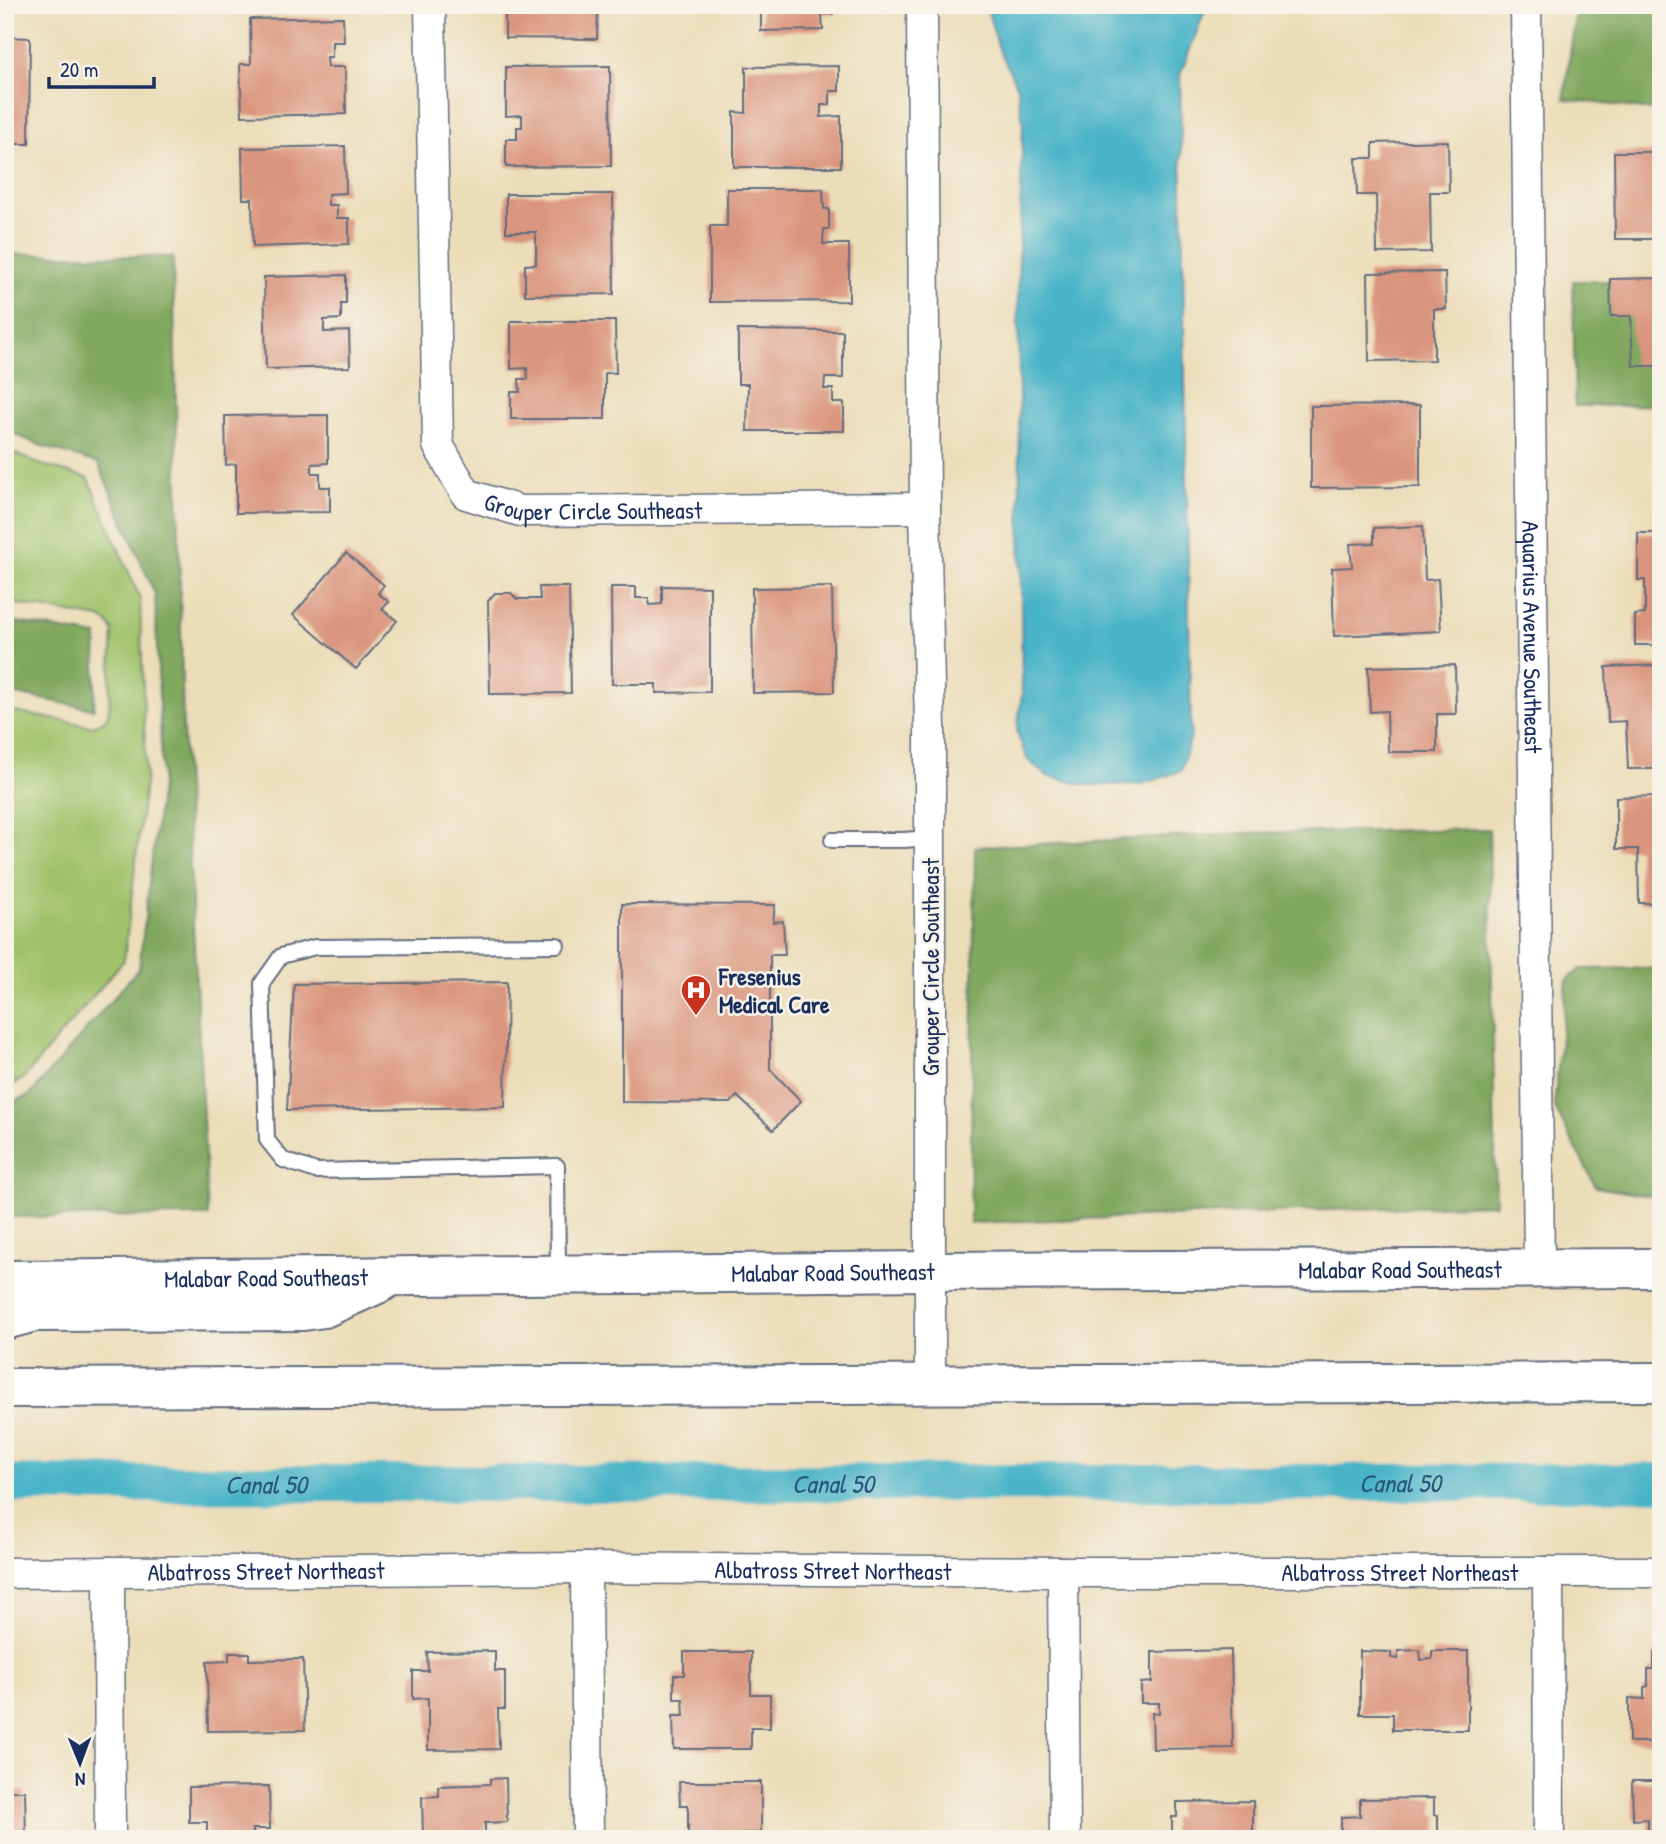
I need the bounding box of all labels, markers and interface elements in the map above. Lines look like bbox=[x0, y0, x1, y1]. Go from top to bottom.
scale bar bbox=[49, 46, 154, 90]
text: 20 m bbox=[60, 55, 98, 84]
street label: Grouper Circle Southeast bbox=[481, 485, 703, 527]
street label: Aquarius Avenue Southeast bbox=[1515, 521, 1550, 754]
street label: Grouper Circle Southeast bbox=[914, 857, 946, 1076]
place label: Fresenius Medical Care bbox=[718, 960, 830, 1020]
hospital icon: Fresenius Medical Care bbox=[679, 973, 713, 1017]
street label: Malabar Road Southeast bbox=[1298, 1253, 1503, 1285]
street label: Malabar Road Southeast bbox=[731, 1255, 936, 1289]
street label: Malabar Road Southeast bbox=[164, 1260, 369, 1294]
water label: Canal 50 bbox=[792, 1465, 876, 1501]
water label: Canal 50 bbox=[1359, 1465, 1443, 1500]
water label: Canal 50 bbox=[225, 1466, 309, 1501]
street label: Albatross Street Northeast bbox=[714, 1553, 952, 1587]
street label: Albatross Street Northeast bbox=[148, 1554, 385, 1588]
street label: Albatross Street Northeast bbox=[1282, 1556, 1519, 1588]
north arrow bbox=[46, 1728, 116, 1798]
text: N bbox=[75, 1767, 86, 1793]

